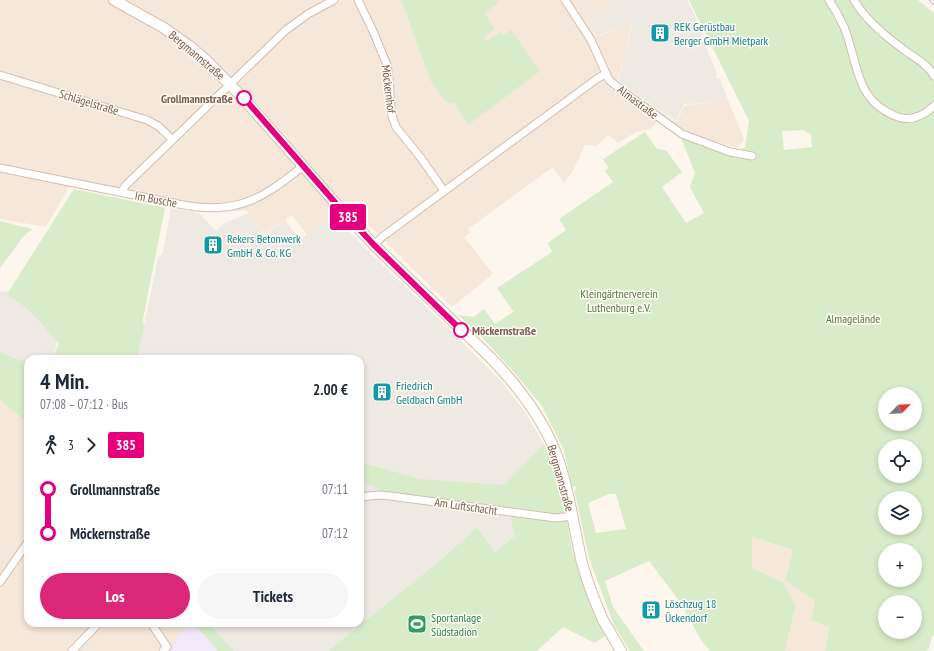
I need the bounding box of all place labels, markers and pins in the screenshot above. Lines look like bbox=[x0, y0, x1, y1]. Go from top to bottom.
place label: REK Gerüstbau Berger GmbH Mietpark bbox=[674, 19, 769, 48]
building icon: REK Gerüstbau Berger GmbH Mietpark bbox=[649, 22, 671, 44]
marker: Grollmannstraße bbox=[236, 90, 252, 106]
place label: Grollmannstraße bbox=[161, 91, 233, 106]
place label: Rekers Betonwerk GmbH & Co. KG bbox=[227, 231, 301, 260]
building icon: Rekers Betonwerk GmbH & Co. KG bbox=[202, 234, 224, 256]
marker: Möckernstraße bbox=[453, 322, 469, 338]
place label: Möckernstraße bbox=[472, 323, 536, 338]
place label: Friedrich Geldbach GmbH bbox=[396, 378, 462, 407]
building icon: Friedrich Geldbach GmbH bbox=[371, 381, 393, 403]
place label: Löschzug 18 Ückendorf bbox=[665, 596, 716, 625]
building icon: Löschzug 18 Ückendorf bbox=[640, 599, 662, 621]
place label: Sportanlage Südstadion bbox=[431, 610, 481, 639]
sports icon: Sportanlage Südstadion bbox=[406, 613, 428, 635]

